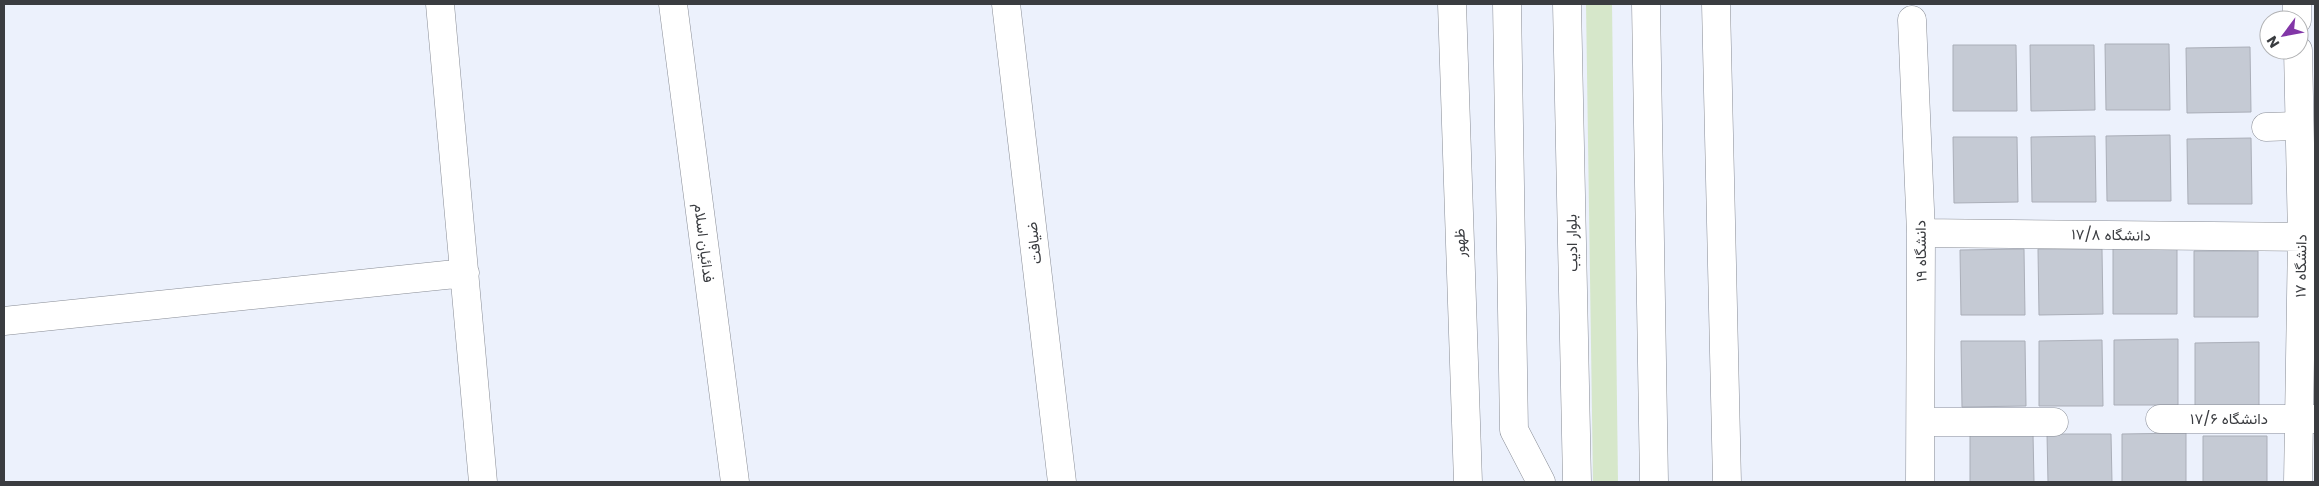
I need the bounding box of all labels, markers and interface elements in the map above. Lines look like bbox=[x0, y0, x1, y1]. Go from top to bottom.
north arrow bbox=[2259, 10, 2309, 60]
text: N bbox=[2262, 32, 2284, 52]
street label: فدائیان اسلام bbox=[689, 202, 720, 284]
street label: بلوار ادیب bbox=[1560, 214, 1583, 272]
street label: دانشگاه ۱۹ bbox=[1909, 220, 1932, 282]
street label: ضیافت bbox=[1020, 221, 1047, 266]
street label: دانشگاه ۱۷/۸ bbox=[2071, 223, 2151, 246]
street label: ظهور bbox=[1448, 228, 1471, 259]
street label: دانشگاه ۱۷ bbox=[2289, 234, 2312, 298]
street label: دانشگاه ۱۷/۶ bbox=[2190, 408, 2268, 429]

